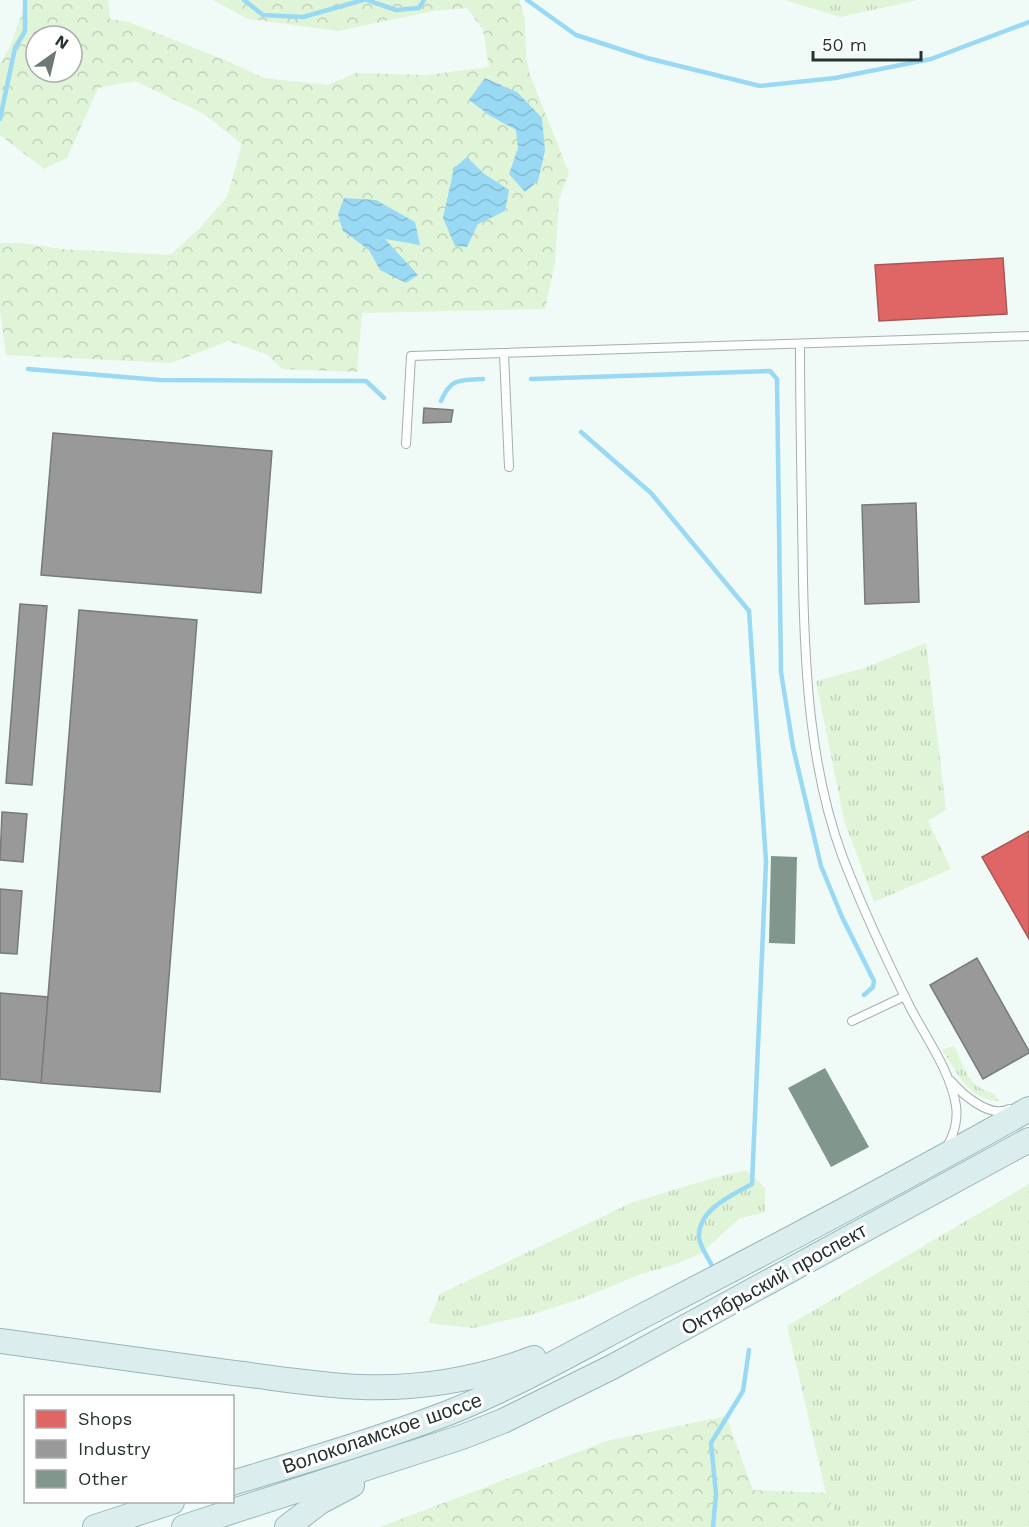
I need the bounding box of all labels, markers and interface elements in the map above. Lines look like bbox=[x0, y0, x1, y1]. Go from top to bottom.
north arrow bbox=[24, 24, 84, 84]
scale bar bbox=[813, 24, 921, 62]
text: N bbox=[52, 31, 72, 53]
text: 50 m bbox=[822, 34, 867, 55]
street label: Октябрьский проспект bbox=[677, 1218, 871, 1340]
street label: Волоколамское шоссе bbox=[279, 1388, 485, 1478]
legend bbox=[24, 1395, 234, 1503]
text: Shops bbox=[78, 1408, 132, 1429]
text: Industry bbox=[78, 1438, 151, 1459]
text: Other bbox=[78, 1468, 128, 1489]

